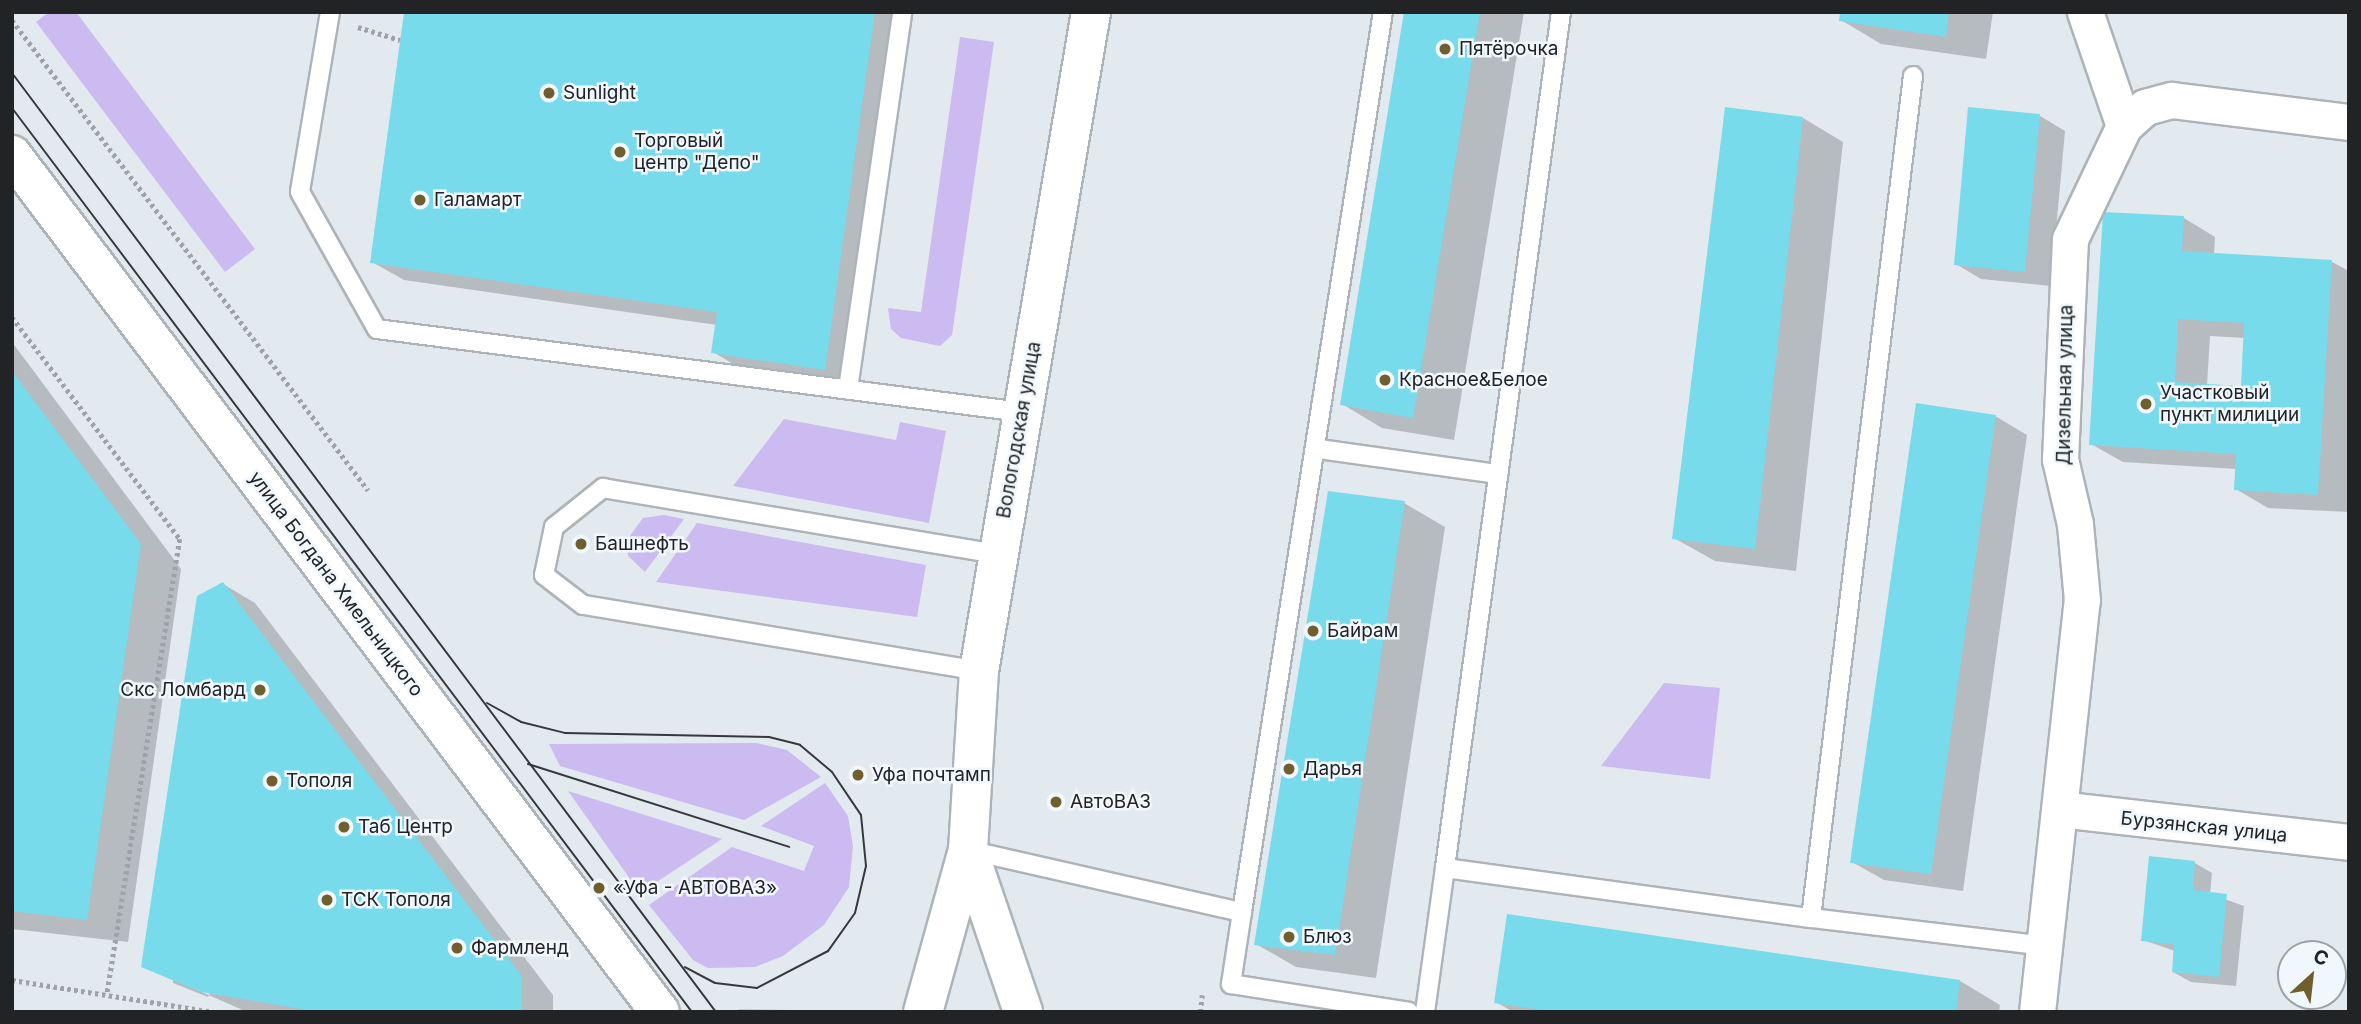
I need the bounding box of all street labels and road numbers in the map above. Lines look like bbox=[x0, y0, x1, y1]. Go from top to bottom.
street label: Дизельная улица bbox=[2052, 305, 2078, 465]
street label: Вологодская улица bbox=[992, 340, 1046, 520]
street label: улица Богдана Хмельницкого bbox=[244, 467, 428, 701]
street label: Бурзянская улица bbox=[2120, 807, 2288, 847]

